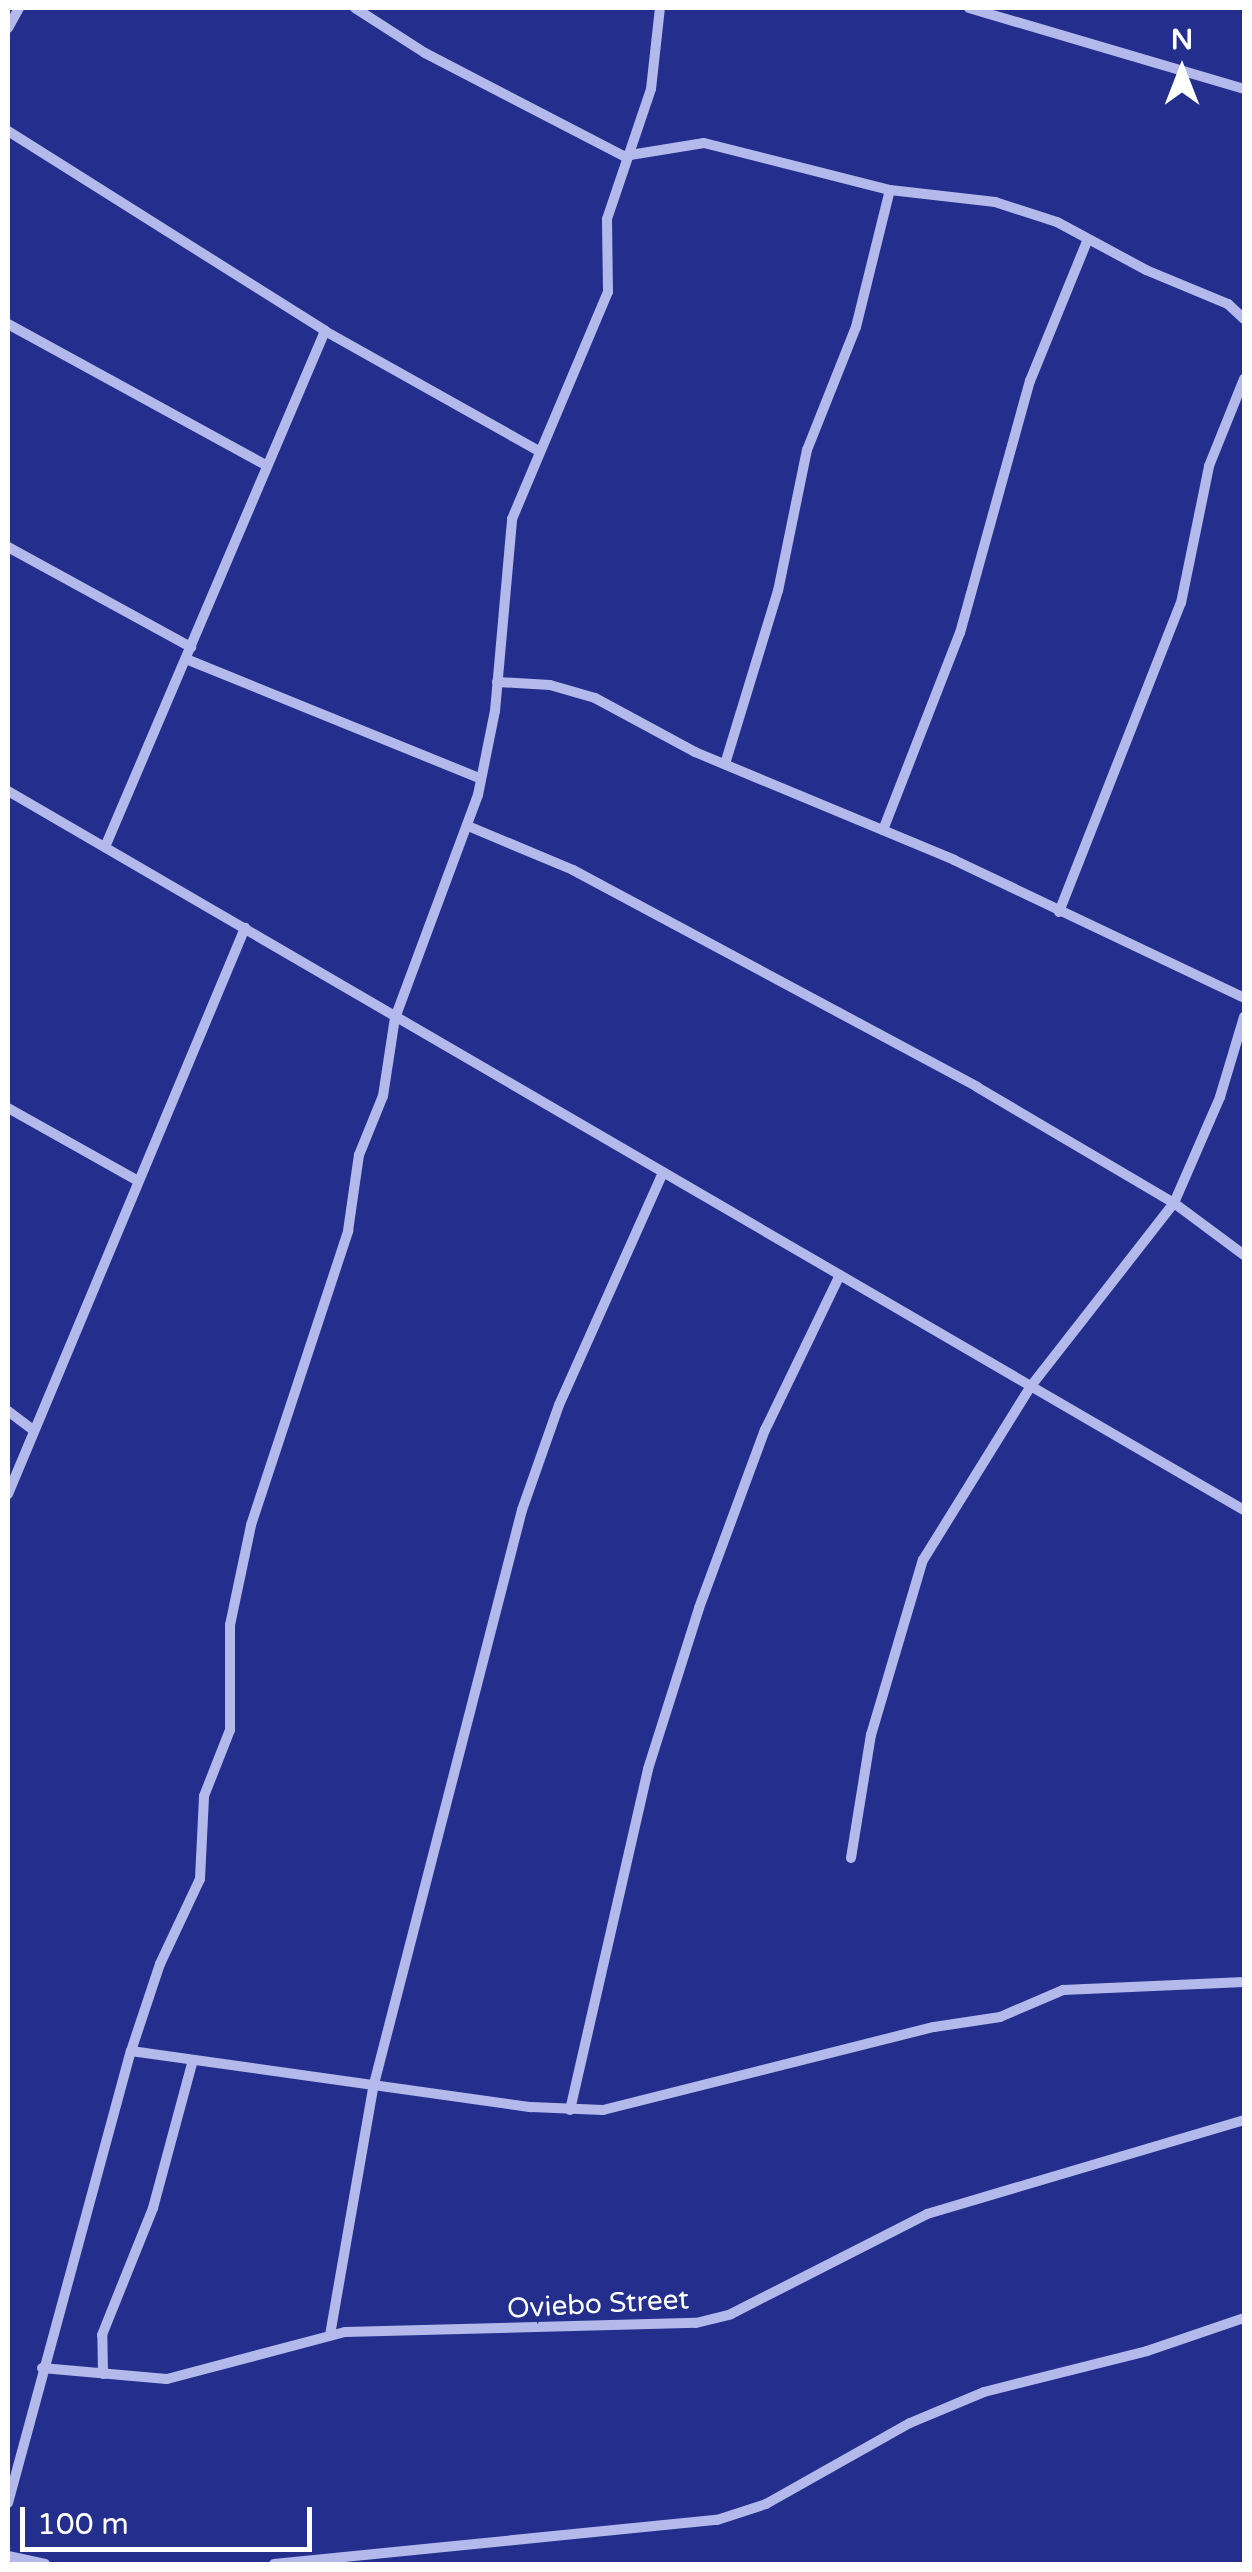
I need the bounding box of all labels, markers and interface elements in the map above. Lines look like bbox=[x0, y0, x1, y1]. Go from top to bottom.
north arrow bbox=[1132, 20, 1232, 120]
text: N bbox=[1171, 23, 1193, 57]
street label: Oviebo Street bbox=[506, 2282, 690, 2326]
scale bar bbox=[25, 2487, 318, 2549]
text: 100 m bbox=[37, 2506, 129, 2543]

